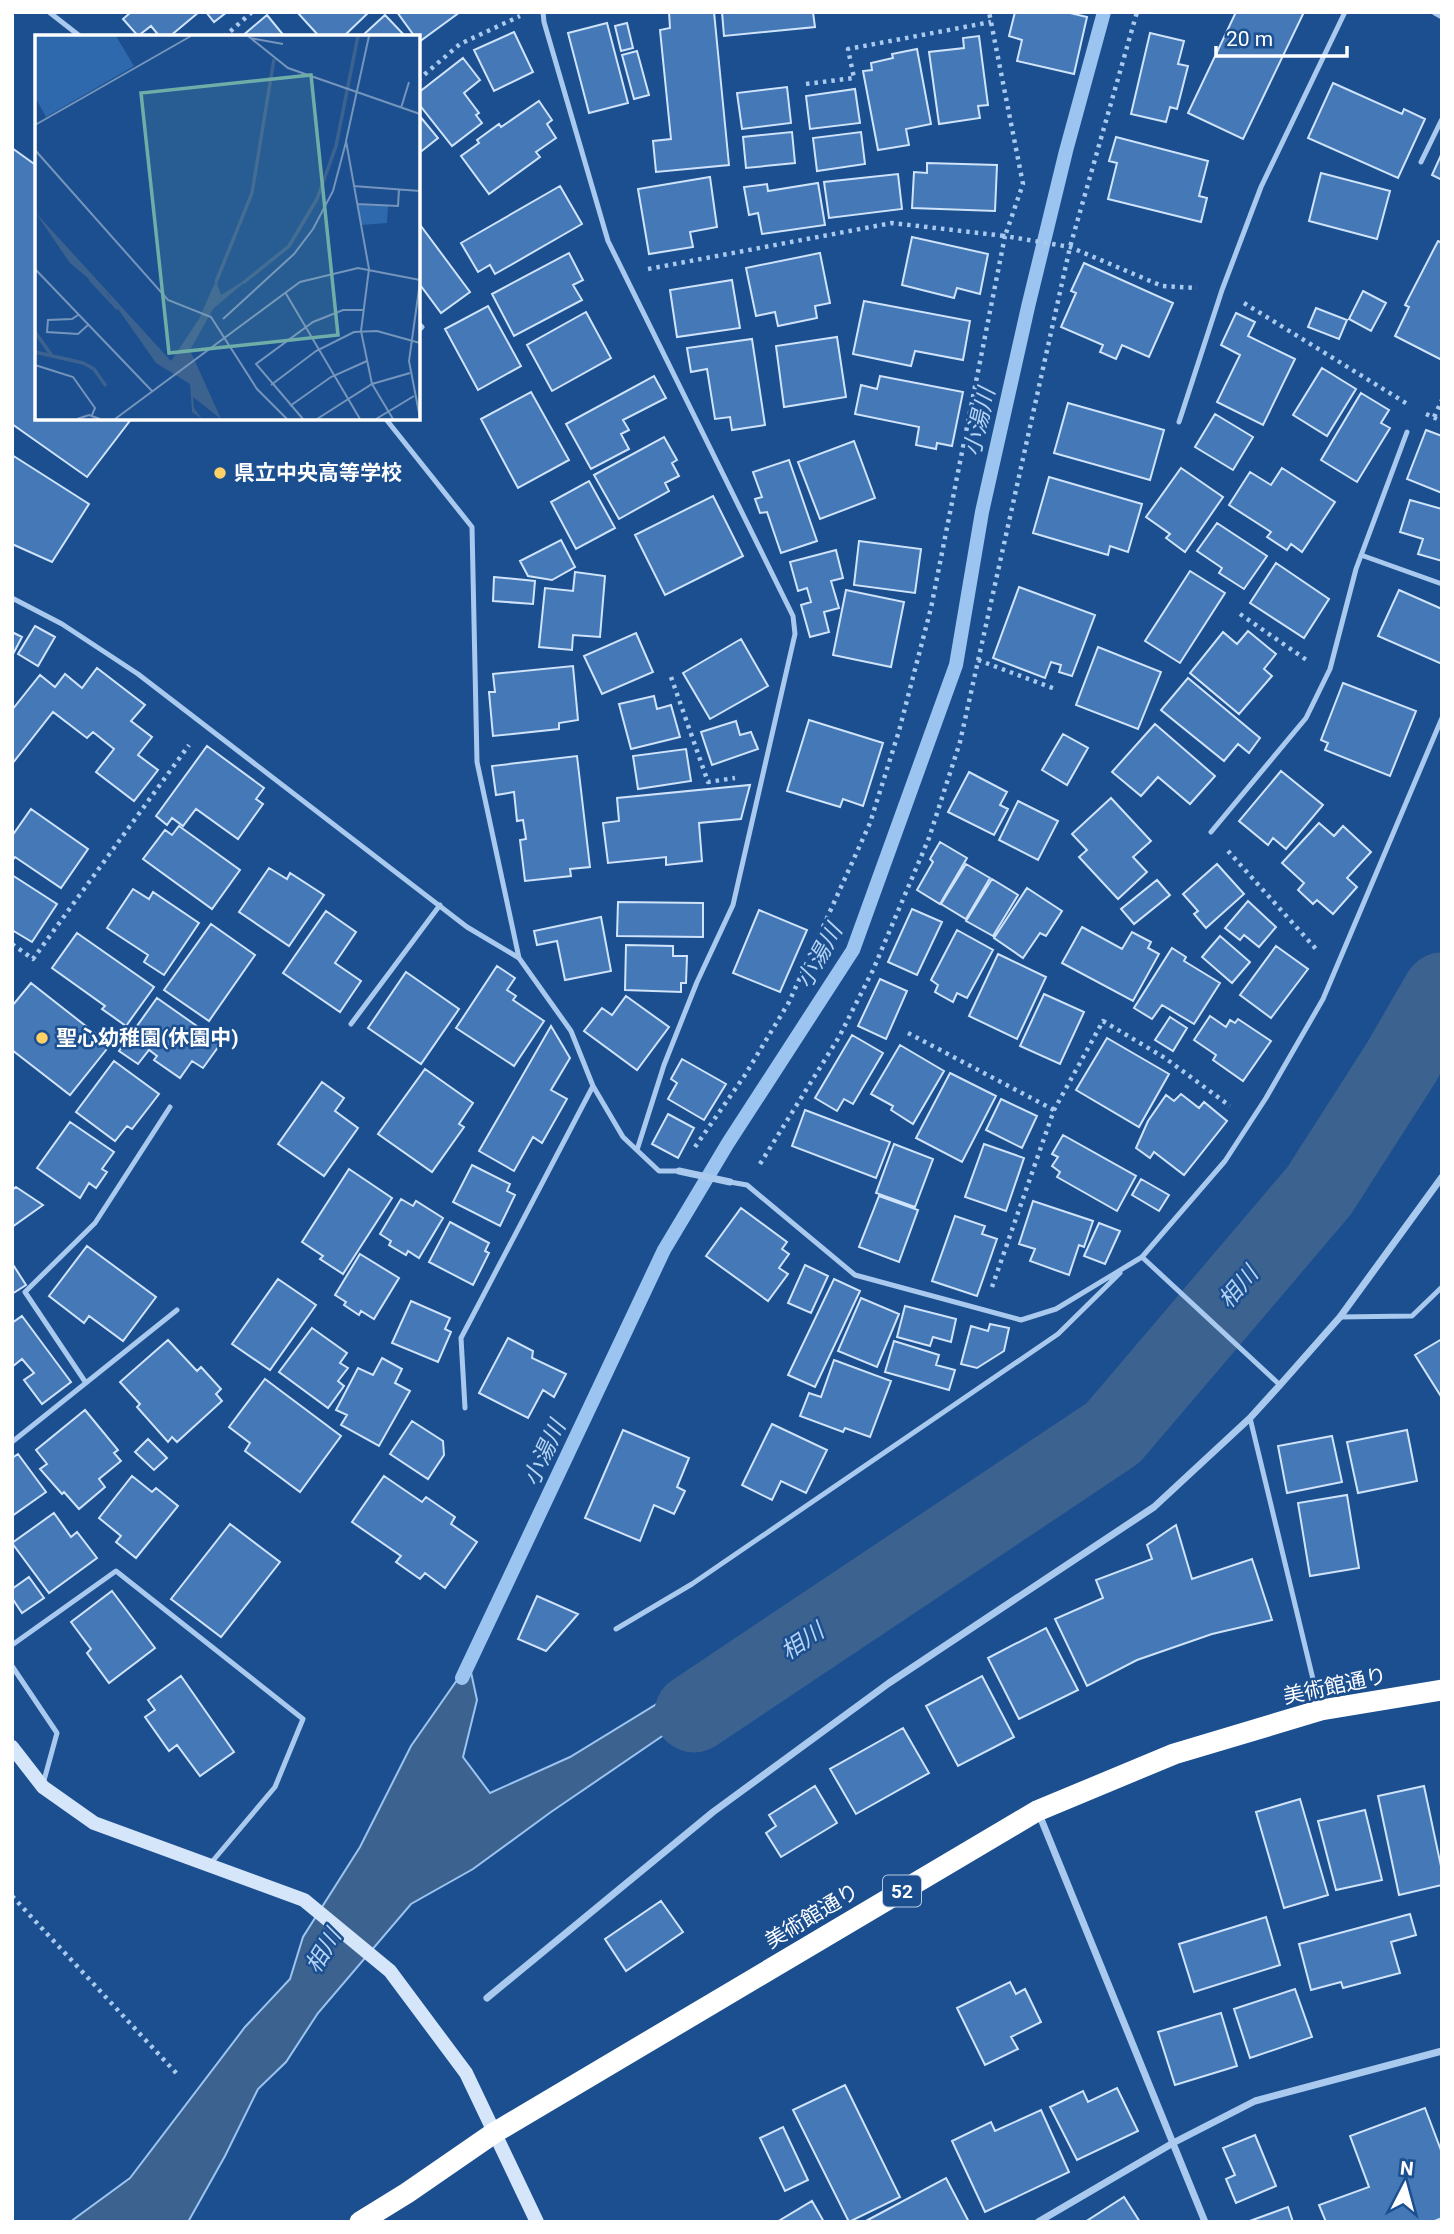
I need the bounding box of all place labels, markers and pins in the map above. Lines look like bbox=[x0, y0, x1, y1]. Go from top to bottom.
place label: 県立中央高等学校 bbox=[234, 461, 402, 485]
marker: 県立中央高等学校 bbox=[212, 465, 228, 481]
place label: 聖心幼稚園(休園中) bbox=[56, 1026, 239, 1050]
marker: 聖心幼稚園(休園中) bbox=[34, 1030, 50, 1046]

